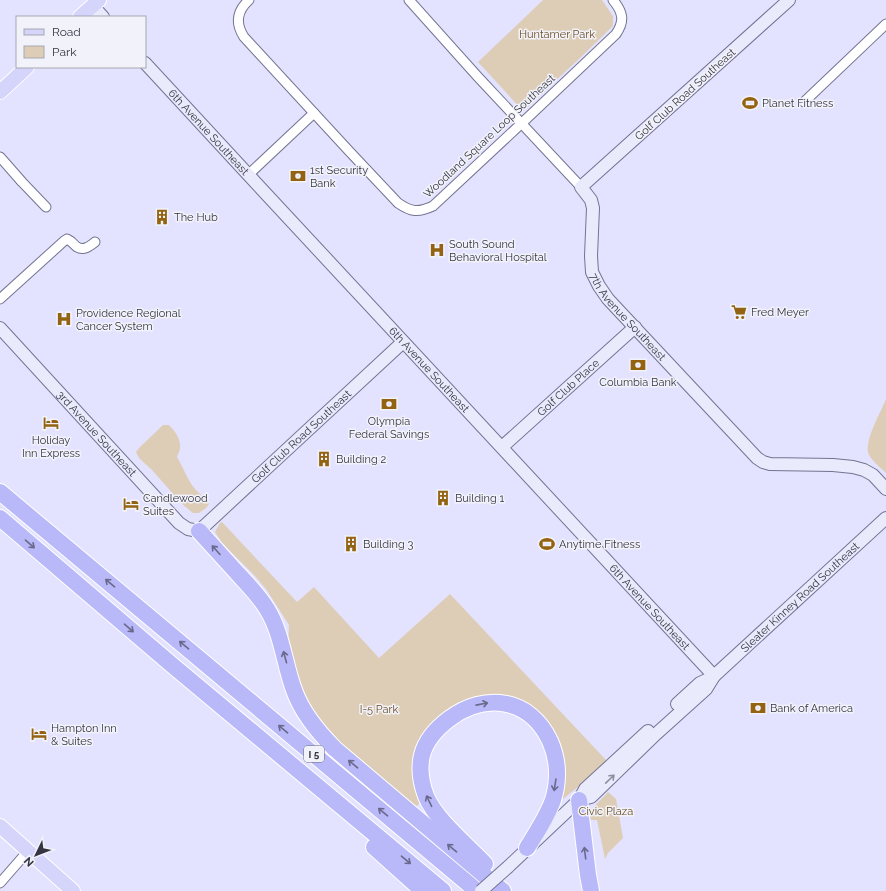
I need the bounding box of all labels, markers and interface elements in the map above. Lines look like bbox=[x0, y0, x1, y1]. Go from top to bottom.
legend bbox=[16, 16, 146, 68]
text: Road bbox=[52, 25, 81, 39]
park label: Huntamer Park bbox=[519, 28, 595, 41]
text: Park bbox=[52, 45, 77, 59]
street label: Golf Club Road Southeast bbox=[632, 46, 739, 143]
street label: Woodland Square Loop Southeast bbox=[421, 72, 558, 201]
street label: 6th Avenue Southeast bbox=[166, 87, 251, 178]
sports icon: Planet Fitness bbox=[741, 94, 759, 112]
place label: Planet Fitness bbox=[762, 97, 833, 110]
place label: 1st Security Bank bbox=[310, 164, 368, 190]
bank icon: 1st Security Bank bbox=[289, 167, 307, 185]
building icon: The Hub bbox=[153, 208, 171, 226]
place label: The Hub bbox=[174, 211, 218, 224]
place label: South Sound Behavioral Hospital bbox=[449, 238, 547, 264]
hospital icon: South Sound Behavioral Hospital bbox=[428, 241, 446, 259]
street label: 7th Avenue Southeast bbox=[587, 271, 669, 364]
supermarket icon: Fred Meyer bbox=[730, 303, 748, 321]
place label: Fred Meyer bbox=[751, 306, 809, 319]
place label: Providence Regional Cancer System bbox=[76, 307, 181, 333]
hospital icon: Providence Regional Cancer System bbox=[55, 310, 73, 328]
street label: 6th Avenue Southeast bbox=[386, 324, 472, 416]
street label: Golf Club Place bbox=[535, 356, 602, 419]
bank icon: Columbia Bank bbox=[629, 356, 647, 374]
place label: Columbia Bank bbox=[599, 376, 677, 389]
street label: Golf Club Road Southeast bbox=[249, 387, 354, 486]
street label: 3rd Avenue Southeast bbox=[54, 388, 139, 479]
bank icon: Olympia Federal Savings bbox=[380, 395, 398, 413]
hotel icon: Holiday Inn Express bbox=[42, 414, 60, 432]
place label: Olympia Federal Savings bbox=[349, 415, 429, 441]
place label: Holiday Inn Express bbox=[22, 434, 80, 460]
building icon: Building 2 bbox=[315, 450, 333, 468]
place label: Building 2 bbox=[336, 453, 387, 466]
building icon: Building 1 bbox=[434, 489, 452, 507]
place label: Candlewood Suites bbox=[143, 492, 208, 518]
place label: Building 1 bbox=[455, 492, 505, 505]
hotel icon: Candlewood Suites bbox=[122, 495, 140, 513]
building icon: Building 3 bbox=[342, 535, 360, 553]
sports icon: Anytime Fitness bbox=[538, 535, 556, 553]
place label: Building 3 bbox=[363, 538, 414, 551]
place label: Anytime Fitness bbox=[559, 538, 640, 551]
one-way arrow bbox=[24, 539, 35, 548]
street label: Sleater Kinney Road Southeast bbox=[738, 540, 862, 655]
one-way arrow bbox=[212, 545, 221, 555]
street label: 6th Avenue Southeast bbox=[606, 562, 693, 653]
one-way arrow bbox=[104, 579, 115, 588]
one-way arrow bbox=[123, 624, 134, 633]
one-way arrow bbox=[178, 641, 189, 650]
one-way arrow bbox=[280, 651, 288, 664]
bank icon: Bank of America bbox=[749, 699, 767, 717]
one-way arrow bbox=[475, 700, 488, 708]
place label: Bank of America bbox=[770, 702, 853, 715]
park label: I-5 Park bbox=[360, 703, 398, 716]
place label: Hampton Inn & Suites bbox=[51, 722, 117, 748]
one-way arrow bbox=[278, 724, 289, 733]
hotel icon: Hampton Inn & Suites bbox=[30, 725, 48, 743]
road number: I 5 bbox=[304, 746, 324, 762]
one-way arrow bbox=[347, 760, 358, 769]
one-way arrow bbox=[605, 774, 615, 783]
one-way arrow bbox=[551, 778, 559, 791]
one-way arrow bbox=[425, 795, 432, 807]
park label: Civic Plaza bbox=[579, 805, 633, 818]
one-way arrow bbox=[378, 808, 388, 817]
north arrow bbox=[16, 835, 56, 875]
one-way arrow bbox=[446, 844, 457, 853]
one-way arrow bbox=[581, 846, 589, 859]
text: N bbox=[21, 854, 37, 869]
one-way arrow bbox=[401, 856, 412, 865]

